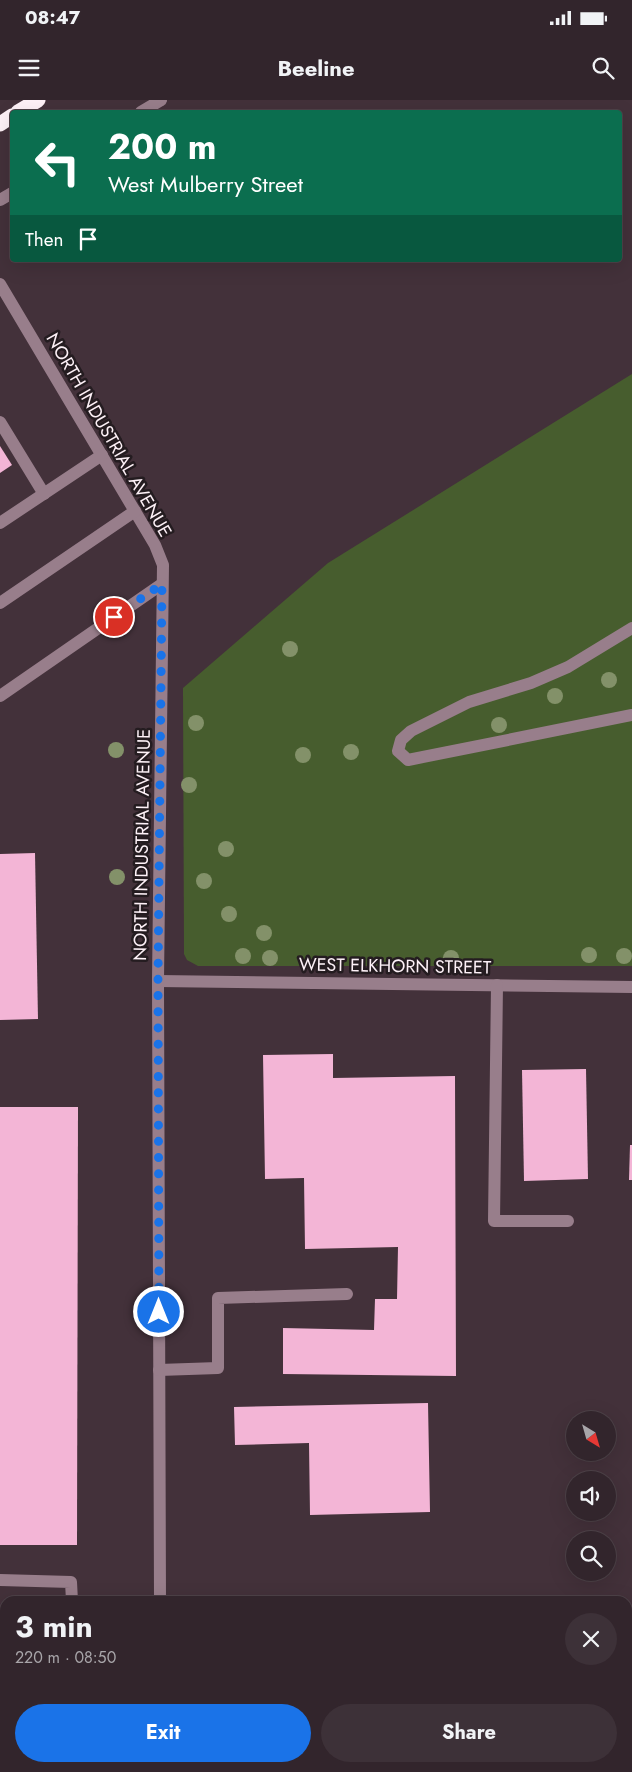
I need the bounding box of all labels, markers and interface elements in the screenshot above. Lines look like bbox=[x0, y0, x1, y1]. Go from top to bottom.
text: 08:47 bbox=[25, 4, 80, 31]
text: Beeline bbox=[277, 52, 355, 84]
icon: menu bbox=[15, 54, 43, 82]
icon: search bbox=[589, 54, 617, 82]
text: 200 m bbox=[108, 122, 217, 172]
icon: left bbox=[25, 130, 90, 195]
text: West Mulberry Street bbox=[108, 168, 303, 200]
icon: arrive bbox=[74, 225, 102, 253]
text: Then bbox=[25, 226, 64, 253]
street label: NORTH INDUSTRIAL AVENUE bbox=[40, 328, 178, 542]
pin bbox=[93, 596, 135, 638]
icon: arrive bbox=[100, 603, 128, 631]
street label: NORTH INDUSTRIAL AVENUE bbox=[127, 729, 157, 961]
street label: WEST ELKHORN STREET bbox=[299, 951, 492, 981]
position arrow bbox=[132, 1285, 184, 1337]
north arrow bbox=[566, 1411, 616, 1461]
map controls bbox=[566, 1411, 616, 1581]
button: sound bbox=[566, 1471, 616, 1521]
button: search bbox=[566, 1531, 616, 1581]
text: 3 min bbox=[15, 1605, 93, 1648]
button: close bbox=[565, 1613, 617, 1665]
text: 220 m · 08:50 bbox=[15, 1646, 116, 1669]
button: Exit bbox=[15, 1704, 311, 1762]
button: Share bbox=[321, 1704, 617, 1762]

